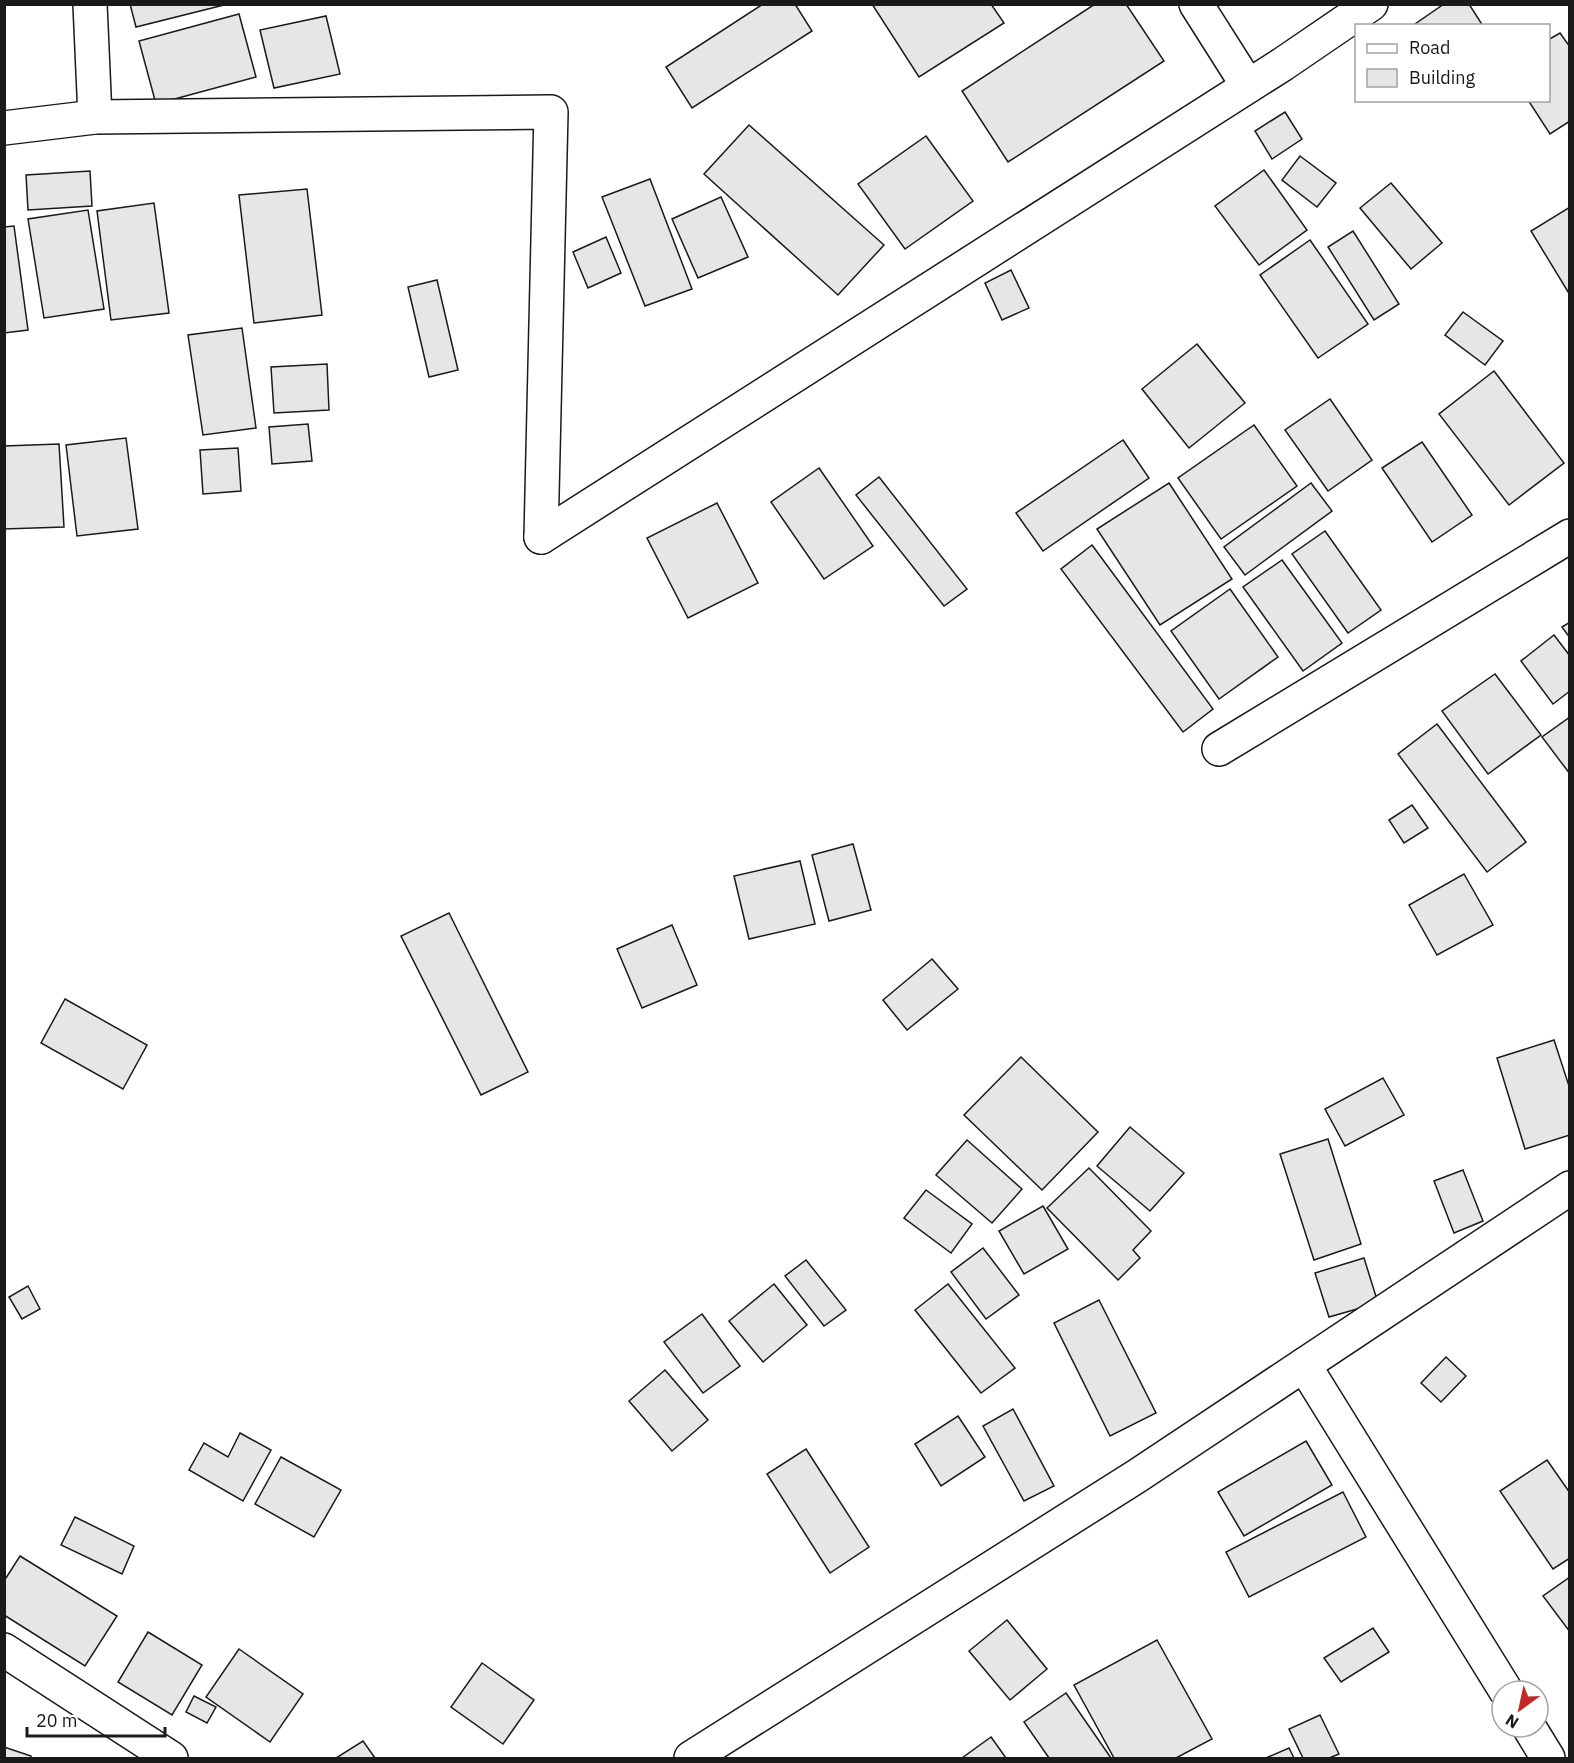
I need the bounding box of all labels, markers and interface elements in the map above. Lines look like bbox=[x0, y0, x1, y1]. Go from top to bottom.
legend bbox=[1355, 24, 1550, 102]
text: Road bbox=[1409, 36, 1450, 59]
text: Building bbox=[1409, 66, 1476, 89]
north arrow bbox=[1490, 1679, 1550, 1739]
scale bar bbox=[27, 1700, 165, 1738]
text: 20 m bbox=[36, 1709, 78, 1732]
text: N bbox=[1502, 1710, 1522, 1733]

